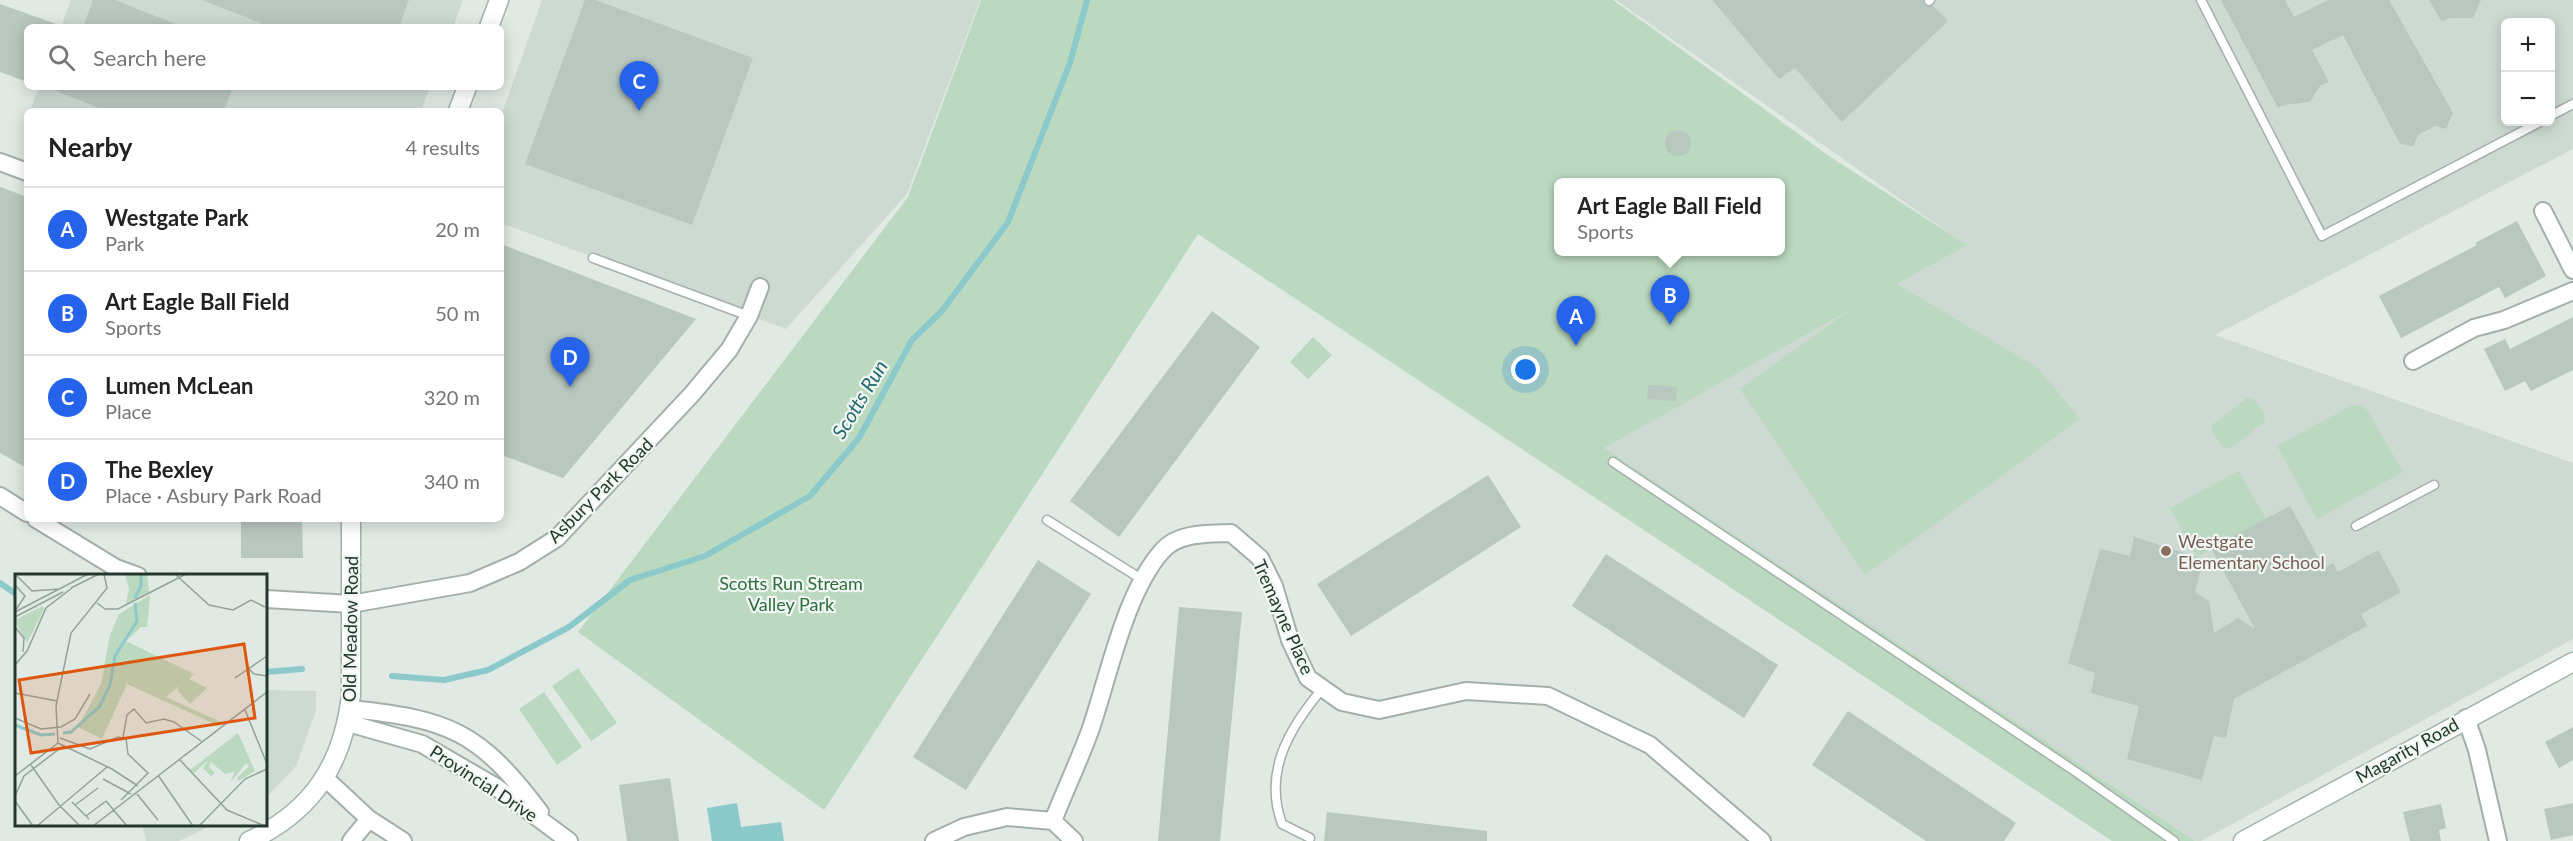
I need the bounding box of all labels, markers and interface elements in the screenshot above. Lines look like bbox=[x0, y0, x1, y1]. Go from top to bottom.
map controls bbox=[2501, 18, 2555, 126]
button: + bbox=[2501, 18, 2555, 72]
search box bbox=[24, 24, 504, 90]
icon: search bbox=[45, 41, 78, 74]
text: Search here bbox=[93, 44, 206, 71]
pin: C bbox=[620, 62, 658, 111]
button: − bbox=[2501, 72, 2555, 126]
text: Nearby bbox=[48, 131, 133, 163]
text: 4 results bbox=[405, 135, 480, 159]
popup bbox=[1554, 178, 1785, 256]
text: Art Eagle Ball Field bbox=[1577, 192, 1762, 219]
text: Westgate Park bbox=[105, 204, 249, 231]
text: A bbox=[61, 217, 74, 241]
text: 20 m bbox=[435, 217, 480, 241]
text: Sports bbox=[1577, 219, 1634, 243]
text: Park bbox=[105, 231, 144, 255]
pin: B bbox=[1650, 276, 1690, 325]
text: Art Eagle Ball Field bbox=[105, 288, 289, 315]
pin: A bbox=[1556, 296, 1596, 346]
text: B bbox=[61, 301, 74, 325]
text: 50 m bbox=[435, 301, 480, 325]
text: Sports bbox=[105, 315, 161, 339]
pin: D bbox=[550, 338, 590, 387]
water label: Scotts Run bbox=[826, 355, 892, 443]
your location bbox=[1511, 355, 1540, 384]
text: Lumen McLean bbox=[105, 372, 253, 399]
text: C bbox=[61, 385, 74, 409]
text: 320 m bbox=[424, 385, 480, 409]
text: Place bbox=[105, 399, 152, 423]
street label: Asbury Park Road bbox=[543, 433, 657, 547]
text: The Bexley bbox=[105, 456, 213, 483]
text: D bbox=[60, 469, 75, 493]
text: 340 m bbox=[424, 469, 480, 493]
text: Place · Asbury Park Road bbox=[105, 483, 322, 507]
place label: Westgate Elementary School bbox=[2178, 530, 2325, 573]
marker: Westgate Elementary School bbox=[2159, 544, 2173, 558]
street label: Old Meadow Road bbox=[338, 556, 362, 702]
street label: Tremayne Place bbox=[1249, 556, 1319, 678]
park label: Scotts Run Stream Valley Park bbox=[719, 572, 863, 615]
inset map bbox=[15, 574, 267, 826]
street label: Magarity Road bbox=[2352, 713, 2462, 787]
street label: Provincial Drive bbox=[426, 740, 542, 826]

